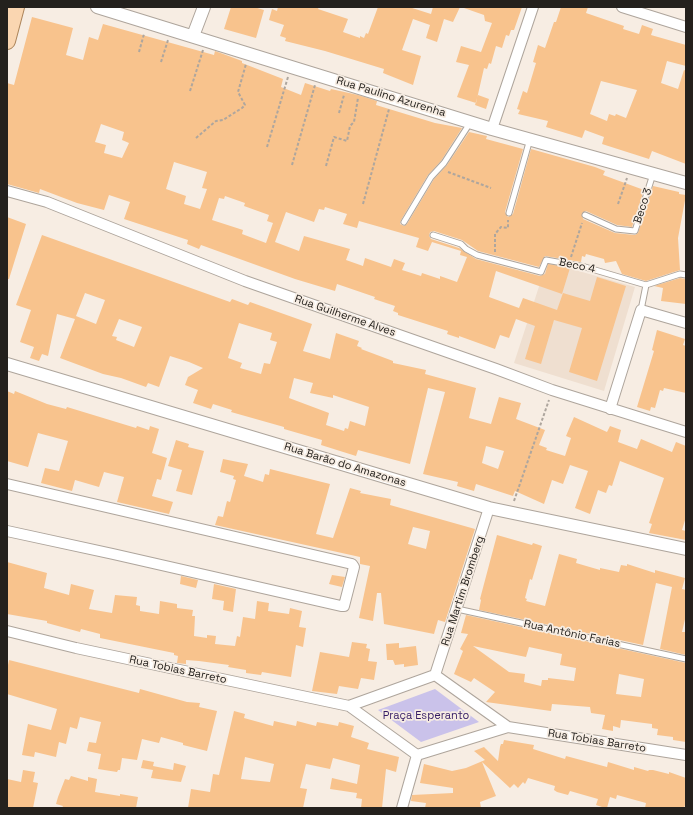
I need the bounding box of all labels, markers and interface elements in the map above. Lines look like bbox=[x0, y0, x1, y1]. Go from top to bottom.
street label: Rua Paulino Azurenha bbox=[335, 74, 447, 120]
street label: Beco 3 bbox=[631, 187, 655, 225]
street label: Beco 4 bbox=[558, 256, 596, 276]
street label: Rua Guilherme Alves bbox=[293, 292, 397, 340]
street label: Rua Barão do Amazonas bbox=[282, 440, 408, 490]
street label: Rua Martim Bromberg bbox=[439, 534, 487, 648]
street label: Rua Antônio Farias bbox=[523, 617, 621, 651]
street label: Rua Tobias Barreto bbox=[128, 653, 228, 687]
park label: Praça Esperanto bbox=[383, 709, 469, 723]
street label: Rua Tobias Barreto bbox=[547, 727, 647, 755]

